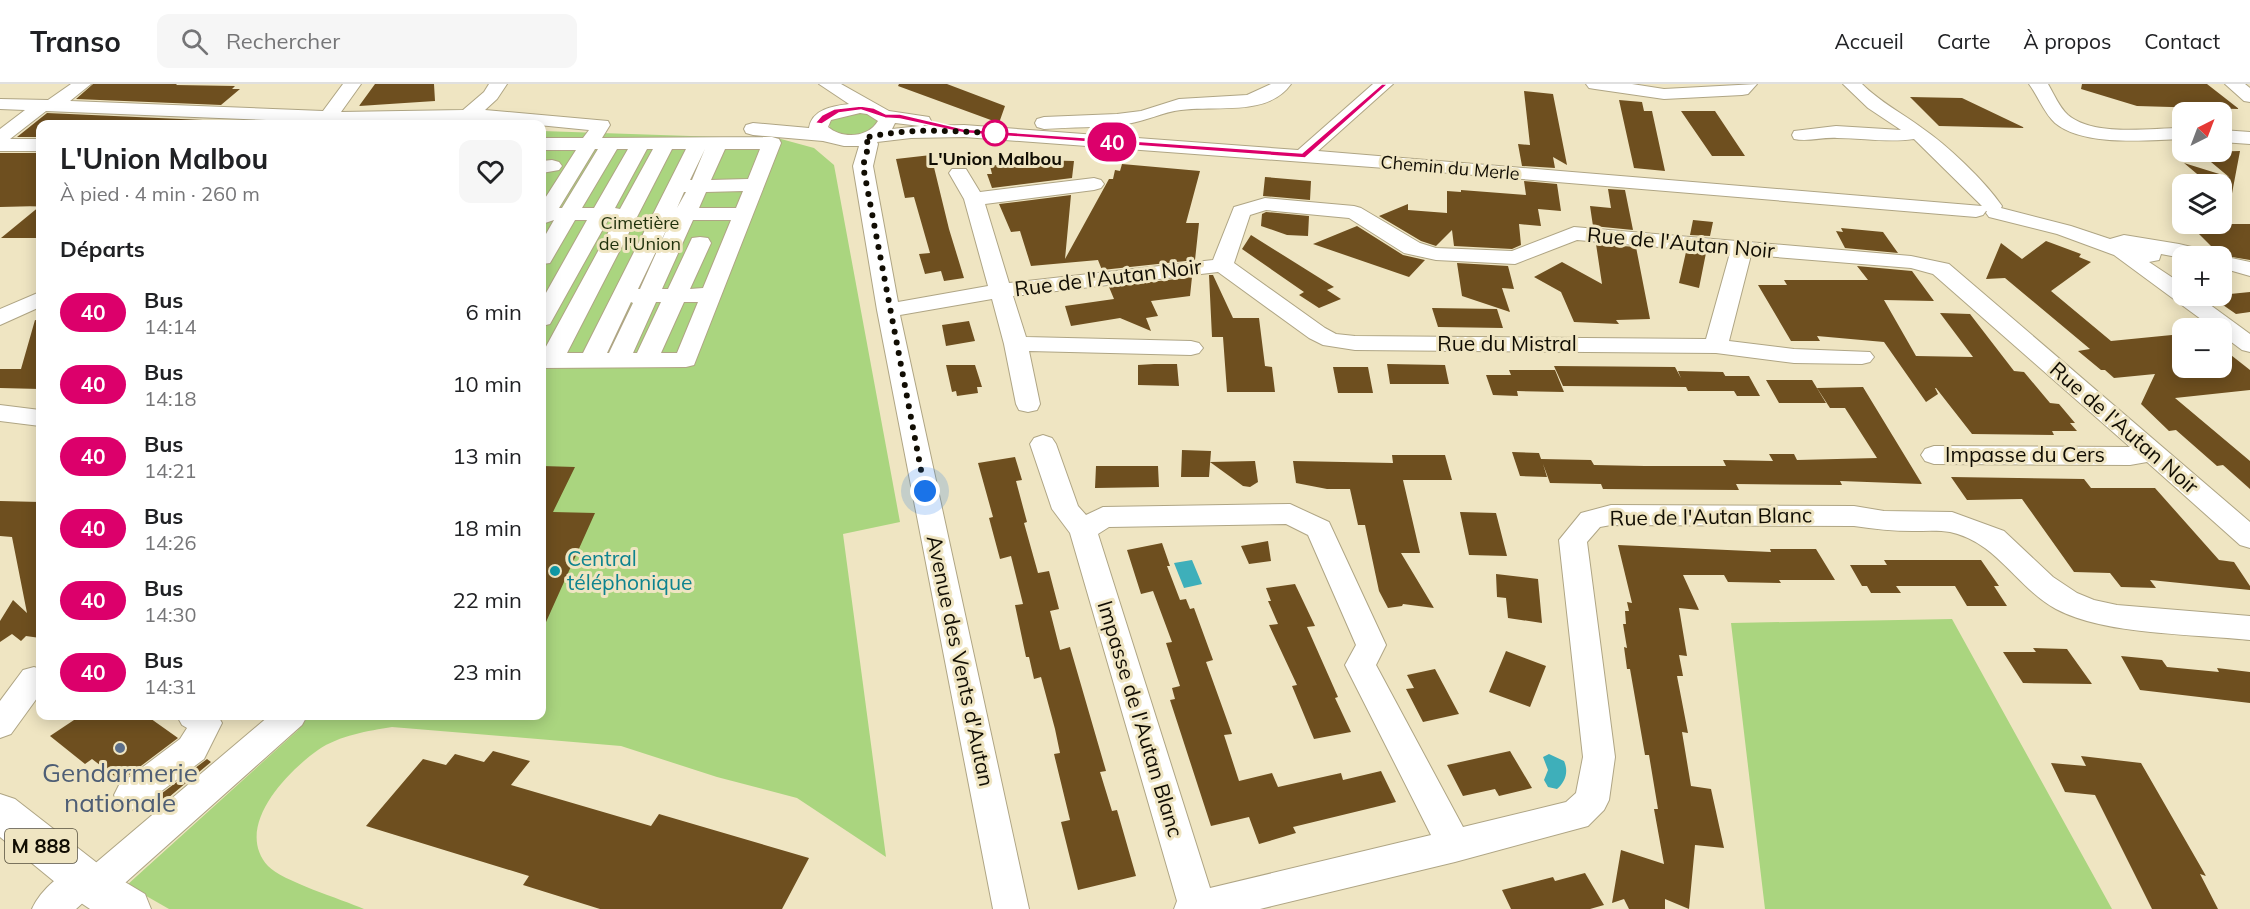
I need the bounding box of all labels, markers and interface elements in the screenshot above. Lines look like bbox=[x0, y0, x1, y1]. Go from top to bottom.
search box bbox=[157, 14, 577, 68]
text: Transo bbox=[30, 24, 121, 59]
icon: search bbox=[178, 25, 211, 58]
text: Rechercher bbox=[226, 27, 340, 55]
text: Accueil bbox=[1834, 28, 1904, 54]
text: Carte bbox=[1937, 28, 1990, 54]
text: À propos bbox=[2023, 28, 2111, 54]
text: Contact bbox=[2144, 28, 2220, 54]
north arrow bbox=[2172, 102, 2232, 162]
map controls bbox=[2172, 102, 2232, 378]
marker: L'Union Malbou bbox=[982, 120, 1008, 146]
line badge: 40 bbox=[1085, 122, 1139, 162]
text: 40 bbox=[1099, 129, 1125, 155]
button: heart bbox=[459, 140, 522, 203]
text: L'Union Malbou bbox=[60, 141, 268, 176]
place label: L'Union Malbou bbox=[928, 147, 1062, 170]
street label: Chemin du Merle bbox=[1379, 150, 1521, 185]
button: layers bbox=[2172, 174, 2232, 234]
text: À pied · 4 min · 260 m bbox=[60, 181, 260, 206]
park label: Cimetière de l'Union bbox=[599, 211, 681, 255]
street label: Rue de l'Autan Noir bbox=[1586, 221, 1776, 263]
text: Départs bbox=[60, 235, 145, 263]
button: + bbox=[2172, 246, 2232, 306]
street label: Rue de l'Autan Noir bbox=[1013, 253, 1203, 301]
text: Bus bbox=[144, 286, 183, 314]
text: 6 min bbox=[466, 298, 522, 326]
text: 40 bbox=[80, 299, 106, 325]
text: 14:14 bbox=[144, 314, 197, 339]
button: − bbox=[2172, 318, 2232, 378]
street label: Rue du Mistral bbox=[1437, 330, 1577, 356]
street label: Rue de l'Autan Noir bbox=[2045, 356, 2205, 499]
text: Bus bbox=[144, 358, 183, 386]
text: 10 min bbox=[452, 370, 522, 398]
text: 40 bbox=[80, 371, 106, 397]
text: 14:18 bbox=[144, 386, 197, 411]
text: Bus bbox=[144, 430, 183, 458]
street label: Impasse du Cers bbox=[1945, 441, 2105, 467]
text: 13 min bbox=[452, 442, 522, 470]
text: 40 bbox=[80, 443, 106, 469]
text: 14:21 bbox=[144, 458, 197, 483]
your location bbox=[910, 476, 940, 506]
street label: Rue de l'Autan Blanc bbox=[1609, 501, 1812, 531]
text: Bus bbox=[144, 502, 183, 530]
text: 18 min bbox=[452, 514, 522, 542]
text: 40 bbox=[80, 515, 106, 541]
text: 14:26 bbox=[144, 530, 197, 555]
street label: Avenue des Vents d'Autan bbox=[922, 533, 1000, 789]
place label: Central téléphonique bbox=[567, 545, 692, 595]
marker: Central téléphonique bbox=[548, 564, 562, 578]
text: Bus bbox=[144, 574, 183, 602]
text: 22 min bbox=[452, 586, 522, 614]
text: 40 bbox=[80, 587, 106, 613]
street label: Impasse de l'Autan Blanc bbox=[1093, 597, 1189, 840]
text: 14:30 bbox=[144, 602, 197, 627]
text: Bus bbox=[144, 646, 183, 674]
text: 23 min bbox=[452, 658, 522, 686]
text: 40 bbox=[80, 659, 106, 685]
text: 14:31 bbox=[144, 674, 197, 699]
marker: Gendarmerie nationale bbox=[113, 741, 127, 755]
place label: Gendarmerie nationale bbox=[42, 756, 198, 819]
road number: M 888 bbox=[5, 829, 77, 863]

